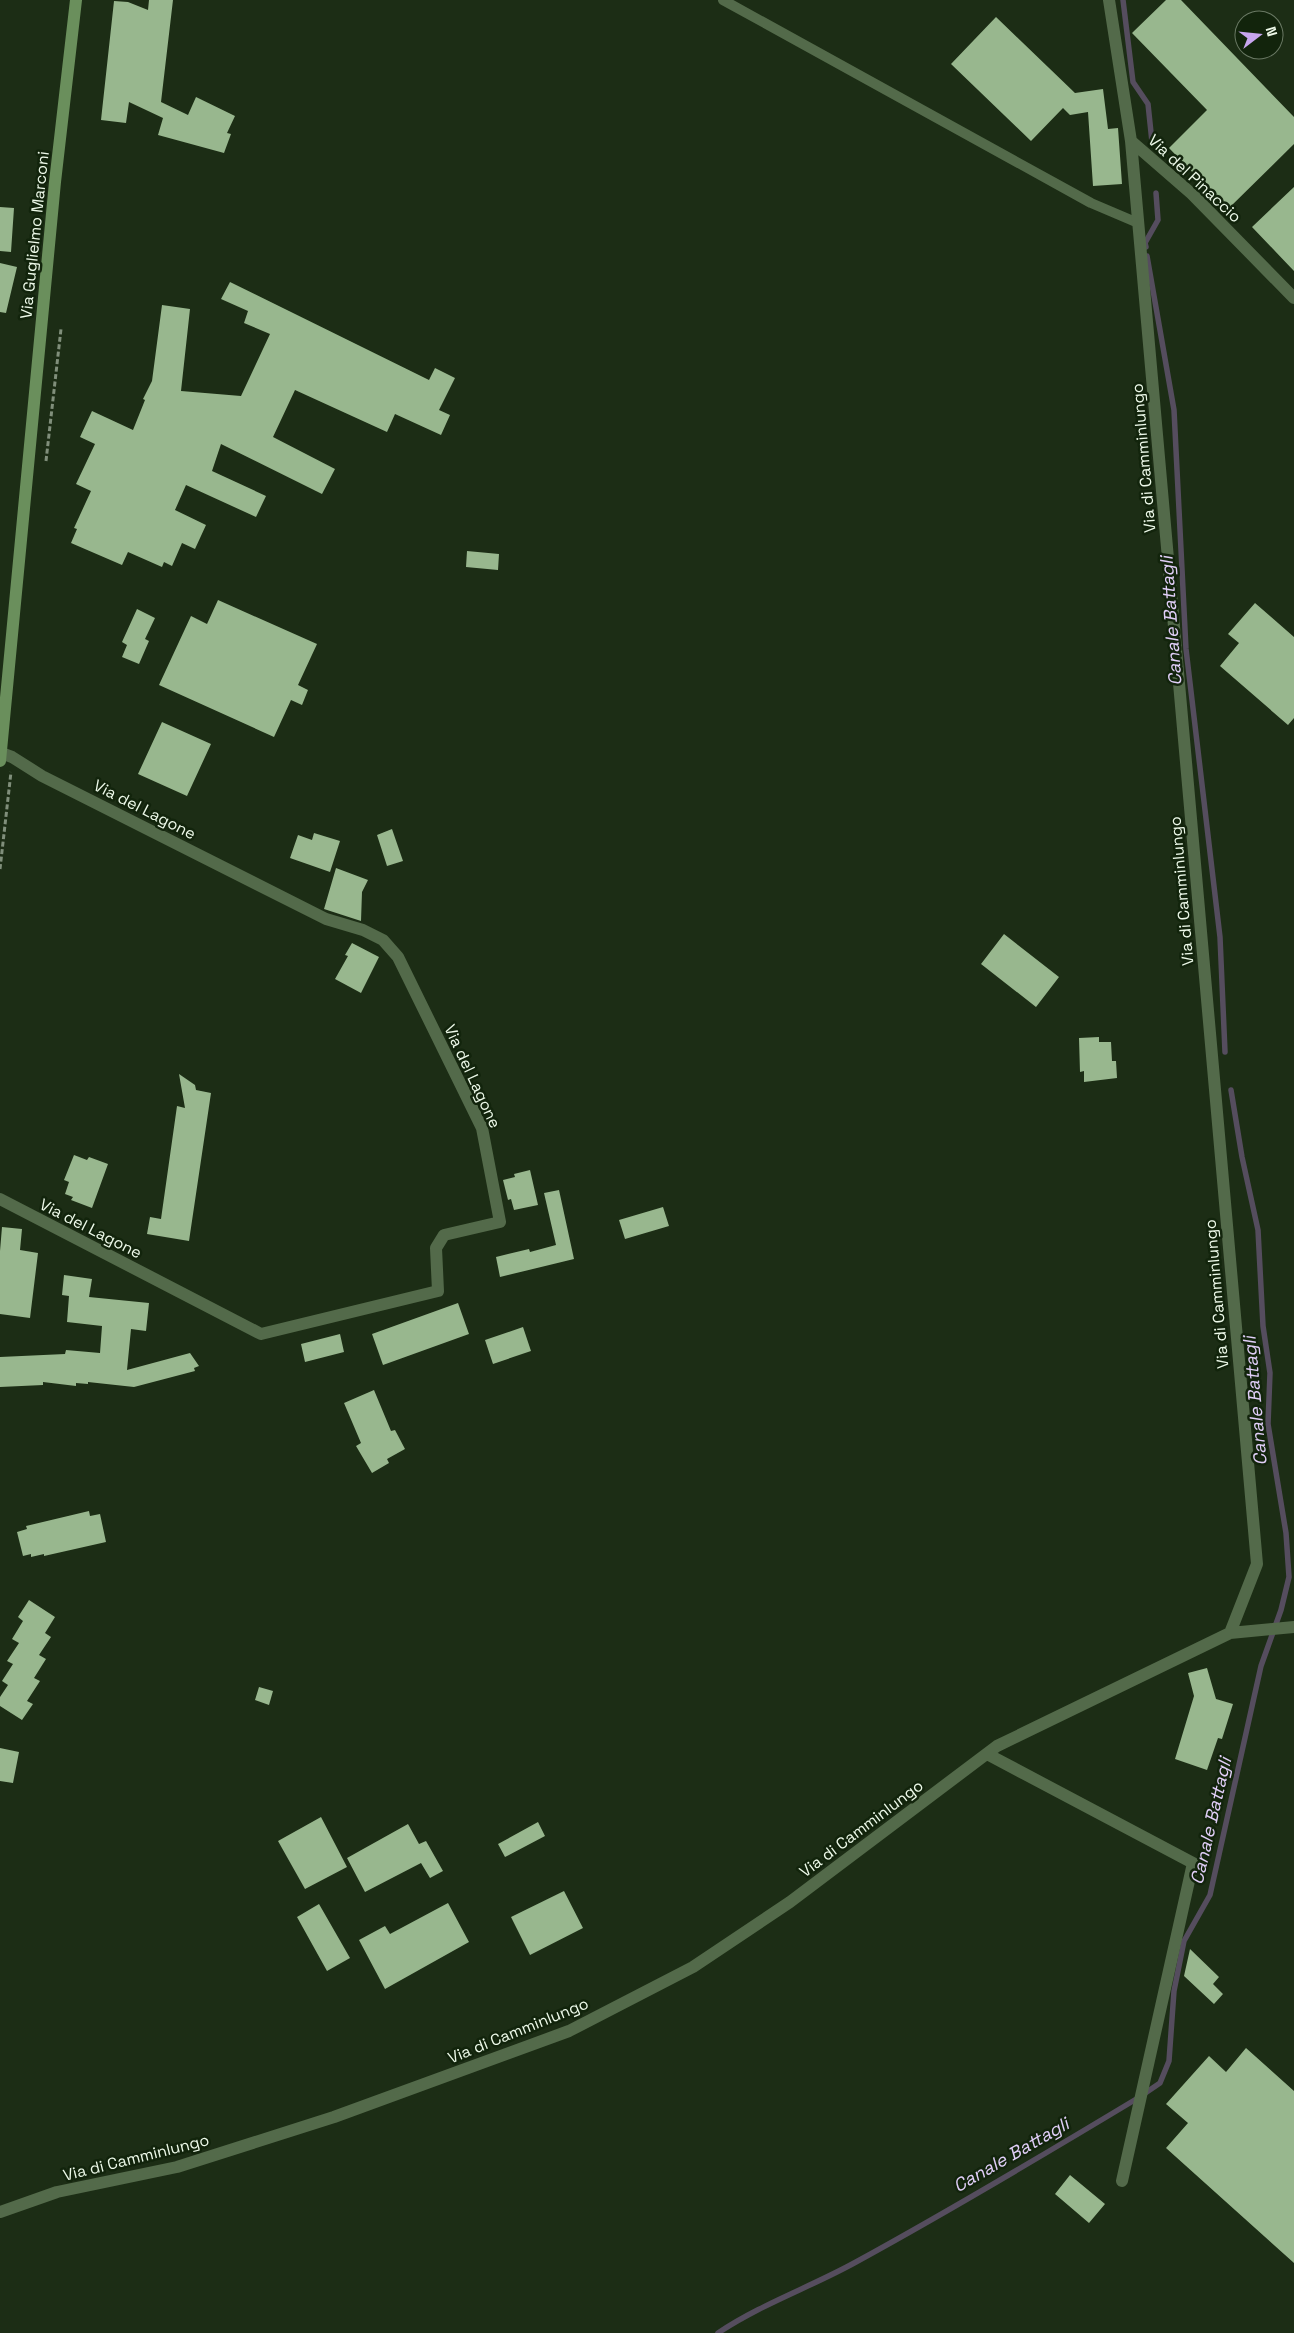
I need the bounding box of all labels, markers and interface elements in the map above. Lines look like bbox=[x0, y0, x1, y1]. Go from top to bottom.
north arrow bbox=[1234, 10, 1284, 60]
text: N bbox=[1262, 24, 1281, 38]
street label: Via del Pinaccio bbox=[1144, 130, 1246, 227]
street label: Via Guglielmo Marconi bbox=[15, 150, 54, 320]
street label: Via di Camminlungo bbox=[1127, 382, 1160, 534]
water label: Canale Battagli bbox=[1154, 553, 1187, 687]
street label: Via del Lagone bbox=[90, 775, 199, 844]
street label: Via di Camminlungo bbox=[1165, 815, 1198, 967]
street label: Via del Lagone bbox=[439, 1021, 506, 1131]
street label: Via del Lagone bbox=[36, 1194, 145, 1263]
street label: Via di Camminlungo bbox=[1200, 1218, 1233, 1370]
water label: Canale Battagli bbox=[1237, 1333, 1272, 1467]
water label: Canale Battagli bbox=[1185, 1753, 1237, 1887]
street label: Via di Camminlungo bbox=[795, 1775, 927, 1882]
street label: Via di Camminlungo bbox=[445, 1993, 592, 2068]
water label: Canale Battagli bbox=[949, 2111, 1075, 2197]
street label: Via di Camminlungo bbox=[61, 2129, 211, 2186]

